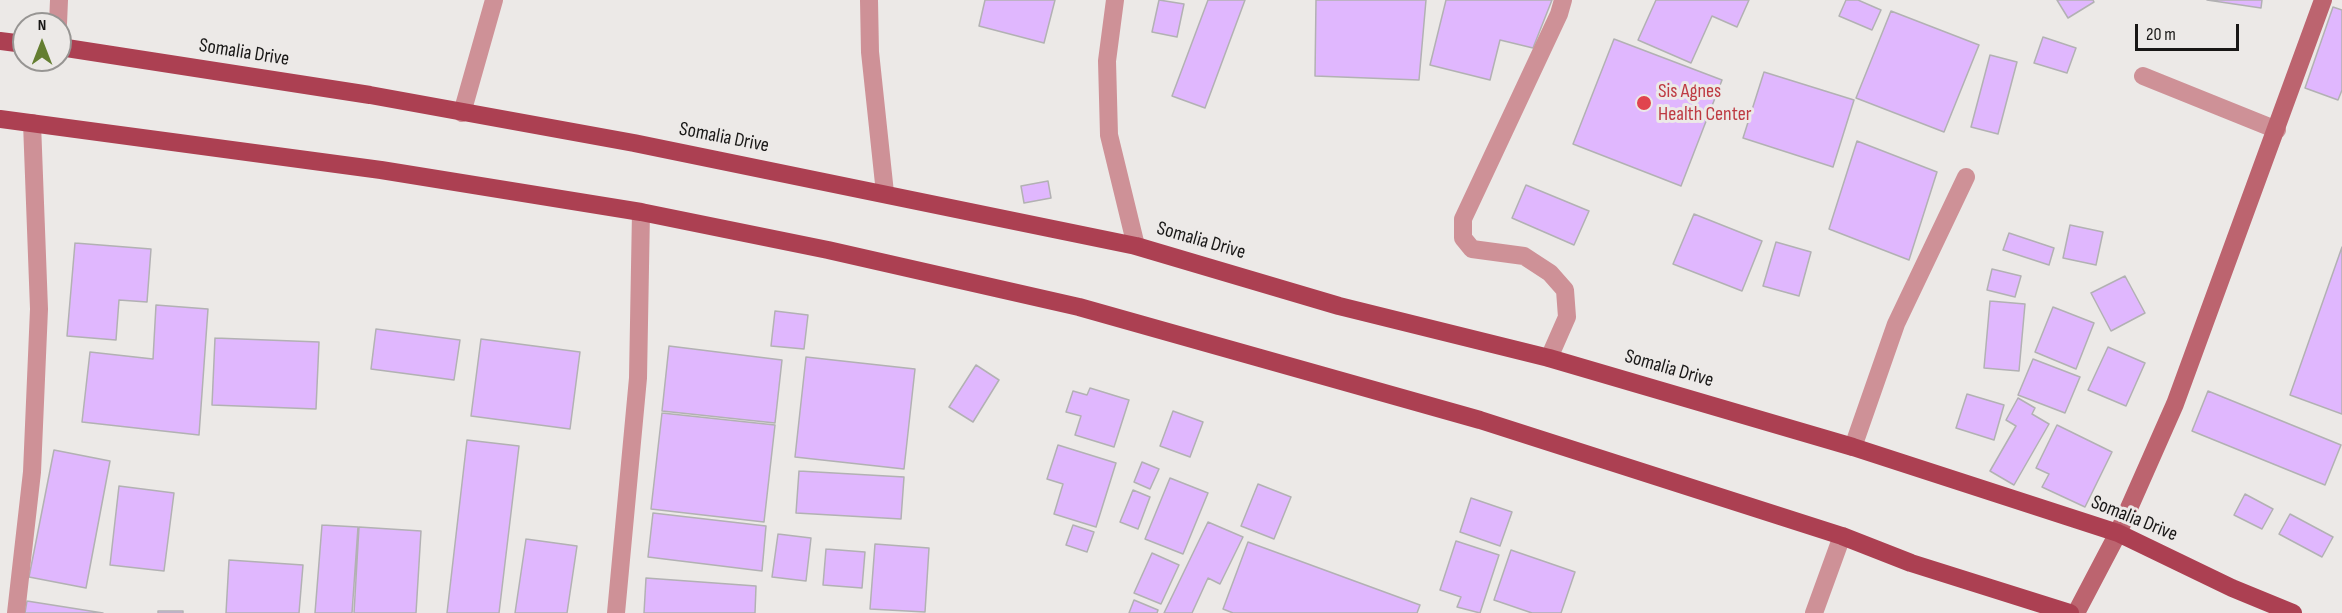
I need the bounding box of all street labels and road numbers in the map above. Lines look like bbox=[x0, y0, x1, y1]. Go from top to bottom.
street label: Somalia Drive bbox=[197, 34, 291, 72]
street label: Somalia Drive bbox=[677, 118, 771, 158]
street label: Somalia Drive bbox=[1154, 217, 1248, 265]
street label: Somalia Drive bbox=[1622, 345, 1716, 393]
street label: Somalia Drive bbox=[2087, 491, 2181, 547]

